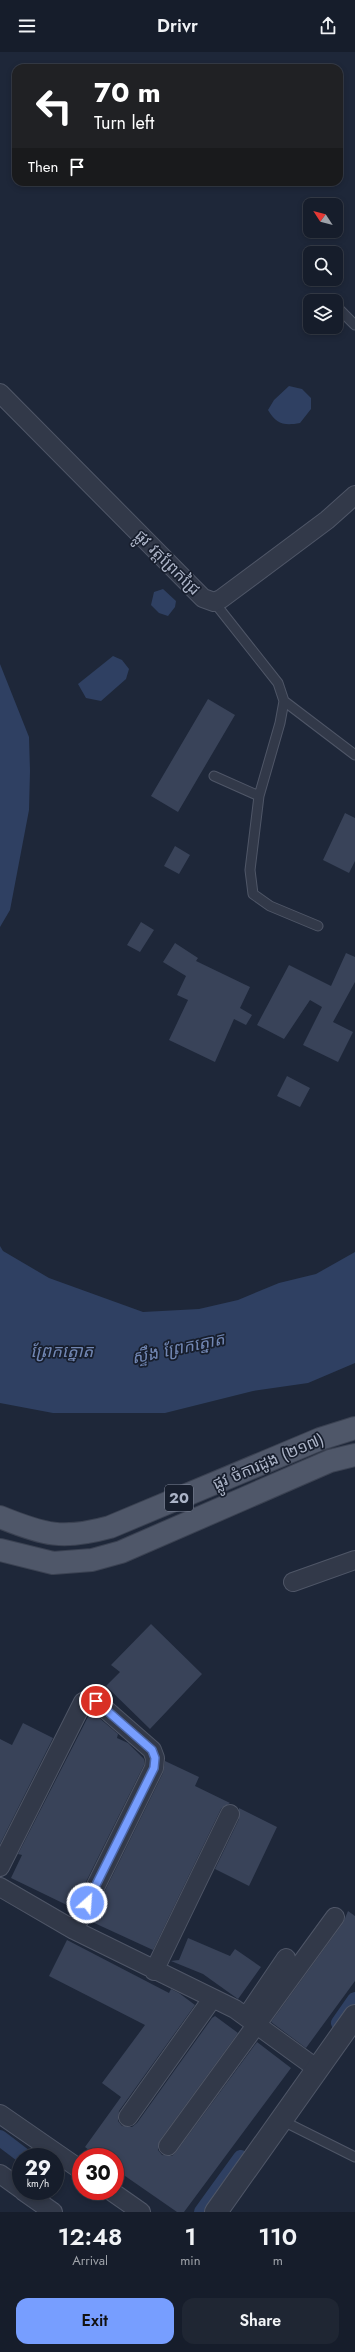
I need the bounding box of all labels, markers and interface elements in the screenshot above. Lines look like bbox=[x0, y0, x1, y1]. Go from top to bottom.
text: Drivr bbox=[157, 13, 198, 39]
icon: menu bbox=[16, 15, 38, 37]
icon: share bbox=[317, 15, 339, 37]
text: 70 m bbox=[94, 72, 161, 113]
icon: left bbox=[28, 80, 80, 132]
text: Turn left bbox=[94, 110, 154, 136]
text: Then bbox=[28, 156, 58, 178]
icon: arrive bbox=[66, 156, 88, 178]
north arrow bbox=[303, 198, 343, 238]
map controls bbox=[303, 198, 343, 334]
button: search bbox=[303, 246, 343, 286]
button: layers bbox=[303, 294, 343, 334]
street label: ផ្លូវ វត្តព្រែកជ្រៃ bbox=[128, 524, 206, 602]
water label: ស្ទឹង ព្រែកត្នោត bbox=[129, 1326, 228, 1370]
water label: ព្រែកត្នោត bbox=[31, 1339, 95, 1363]
street label: ផ្លូវ ចំការដូង (២១៧) bbox=[209, 1428, 329, 1498]
road number: 20 bbox=[165, 1485, 193, 1511]
pin bbox=[79, 1684, 113, 1718]
icon: arrive bbox=[85, 1690, 107, 1712]
position arrow bbox=[66, 1882, 108, 1924]
speed limit sign: 30 bbox=[72, 2148, 124, 2200]
text: 29 bbox=[25, 2154, 51, 2183]
text: km/h bbox=[27, 2176, 49, 2191]
text: 12:48 bbox=[58, 2219, 122, 2254]
text: 1 bbox=[184, 2219, 196, 2254]
text: 110 bbox=[258, 2219, 297, 2254]
text: Arrival bbox=[72, 2251, 108, 2270]
text: min bbox=[180, 2251, 201, 2270]
text: m bbox=[273, 2251, 283, 2270]
button: Exit bbox=[16, 2298, 174, 2344]
button: Share bbox=[182, 2298, 339, 2344]

